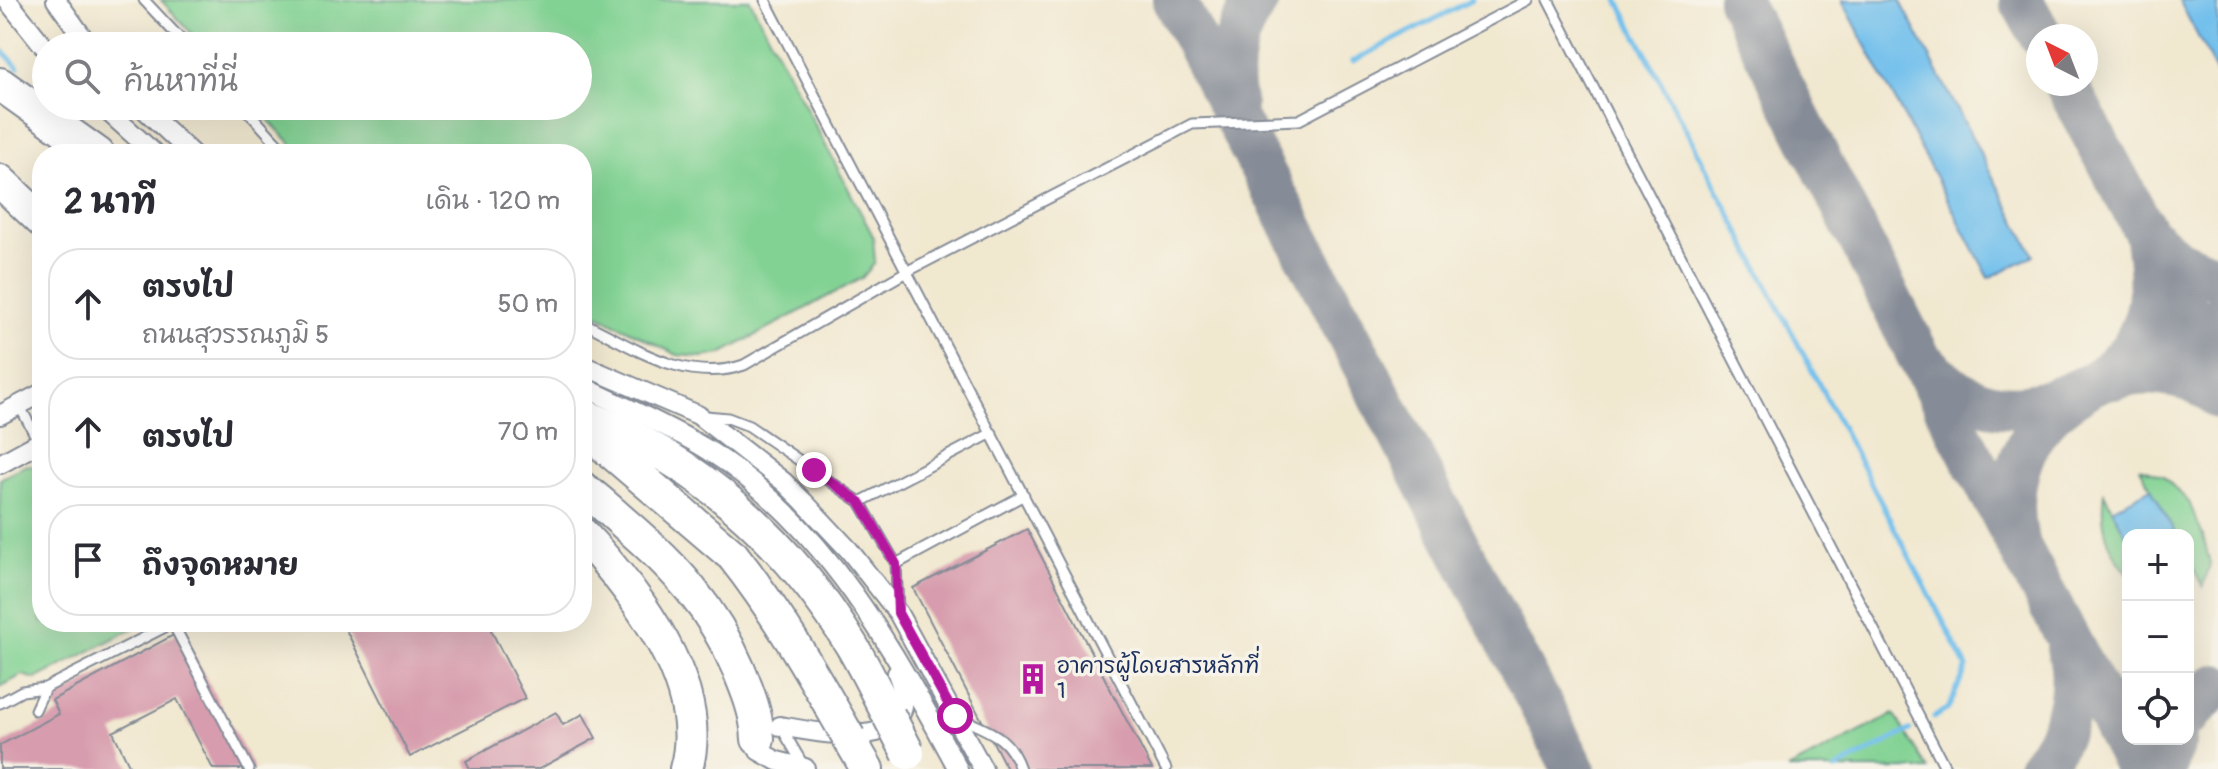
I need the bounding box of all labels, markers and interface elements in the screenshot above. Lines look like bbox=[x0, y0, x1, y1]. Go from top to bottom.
north arrow bbox=[2026, 24, 2098, 96]
search box bbox=[32, 32, 592, 120]
icon: search bbox=[60, 54, 104, 98]
text: ค้นหาที่นี่ bbox=[124, 63, 238, 100]
text: 2 นาที bbox=[64, 181, 156, 224]
text: เดิน · 120 m bbox=[426, 185, 560, 217]
text: ตรงไป bbox=[142, 269, 234, 306]
icon: ahead bbox=[66, 282, 110, 326]
text: 50 m bbox=[497, 288, 558, 320]
text: ถนนสุวรรณภูมิ 5 bbox=[142, 319, 329, 351]
icon: ahead bbox=[66, 410, 110, 454]
text: 70 m bbox=[498, 416, 558, 448]
text: ตรงไป bbox=[142, 419, 234, 456]
route end bbox=[796, 452, 832, 488]
map controls bbox=[2122, 529, 2194, 745]
button: + bbox=[2122, 529, 2194, 601]
icon: arrive bbox=[66, 538, 110, 582]
text: ถึงจุดหมาย bbox=[142, 547, 299, 584]
button: − bbox=[2122, 601, 2194, 673]
place label: อาคารผู้โดยสารหลักที่ 1 bbox=[1057, 645, 1259, 705]
building icon: อาคารผู้โดยสารหลักที่ 1 bbox=[1016, 662, 1050, 696]
button: locate bbox=[2122, 673, 2194, 745]
route start bbox=[937, 698, 973, 734]

